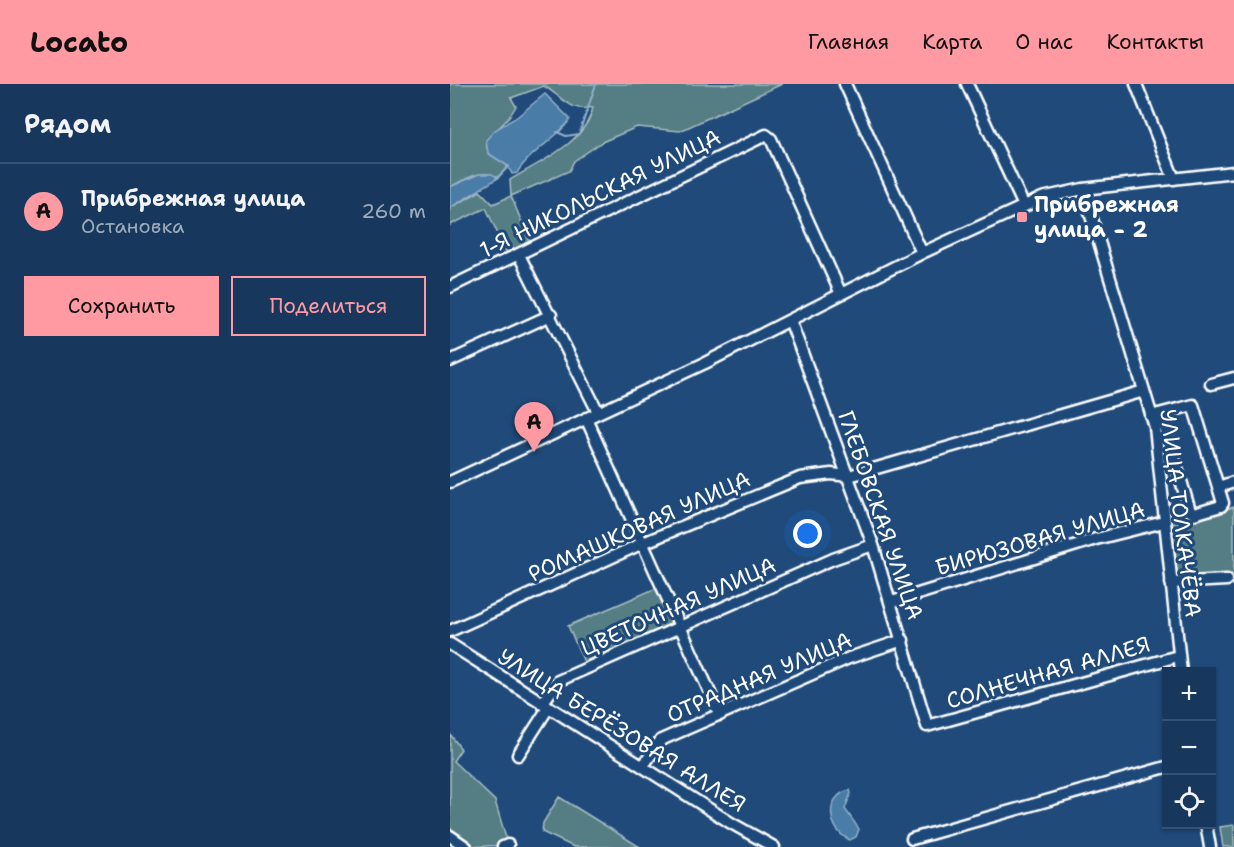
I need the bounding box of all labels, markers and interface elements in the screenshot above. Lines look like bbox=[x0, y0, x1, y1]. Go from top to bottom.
text: Locato bbox=[30, 23, 128, 61]
text: Главная bbox=[808, 28, 889, 56]
text: Карта bbox=[922, 28, 982, 56]
text: О нас bbox=[1015, 28, 1073, 56]
text: Контакты bbox=[1106, 28, 1204, 56]
text: Рядом bbox=[24, 106, 111, 141]
street label: 1-Я НИКОЛЬСКАЯ УЛИЦА bbox=[475, 122, 725, 264]
text: Прибрежная улица bbox=[81, 184, 305, 213]
place label: Прибрежная улица - 2 bbox=[1034, 190, 1179, 244]
text: A bbox=[36, 198, 51, 224]
text: 260 m bbox=[361, 198, 426, 224]
marker: Прибрежная улица - 2 bbox=[1015, 210, 1029, 224]
text: Остановка bbox=[81, 213, 185, 239]
button: Сохранить bbox=[24, 276, 219, 336]
button: Поделиться bbox=[231, 276, 426, 336]
pin: A bbox=[514, 402, 554, 452]
street label: ГЛЕБОВСКАЯ УЛИЦА bbox=[831, 407, 930, 624]
street label: УЛИЦА ТОЛКАЧЁВА bbox=[1153, 407, 1208, 619]
street label: РОМАШКОВАЯ УЛИЦА bbox=[523, 464, 755, 589]
street label: БИРЮЗОВАЯ УЛИЦА bbox=[932, 495, 1148, 582]
your location bbox=[793, 519, 822, 548]
street label: ЦВЕТОЧНАЯ УЛИЦА bbox=[576, 550, 780, 663]
street label: ОТРАДНАЯ УЛИЦА bbox=[662, 625, 856, 730]
street label: СОЛНЕЧНАЯ АЛЛЕЯ bbox=[943, 629, 1153, 715]
street label: УЛИЦА БЕРЁЗОВАЯ АЛЛЕЯ bbox=[492, 642, 751, 819]
map controls bbox=[1162, 667, 1216, 829]
button: + bbox=[1162, 667, 1216, 721]
button: − bbox=[1162, 721, 1216, 775]
button: locate bbox=[1162, 775, 1216, 829]

